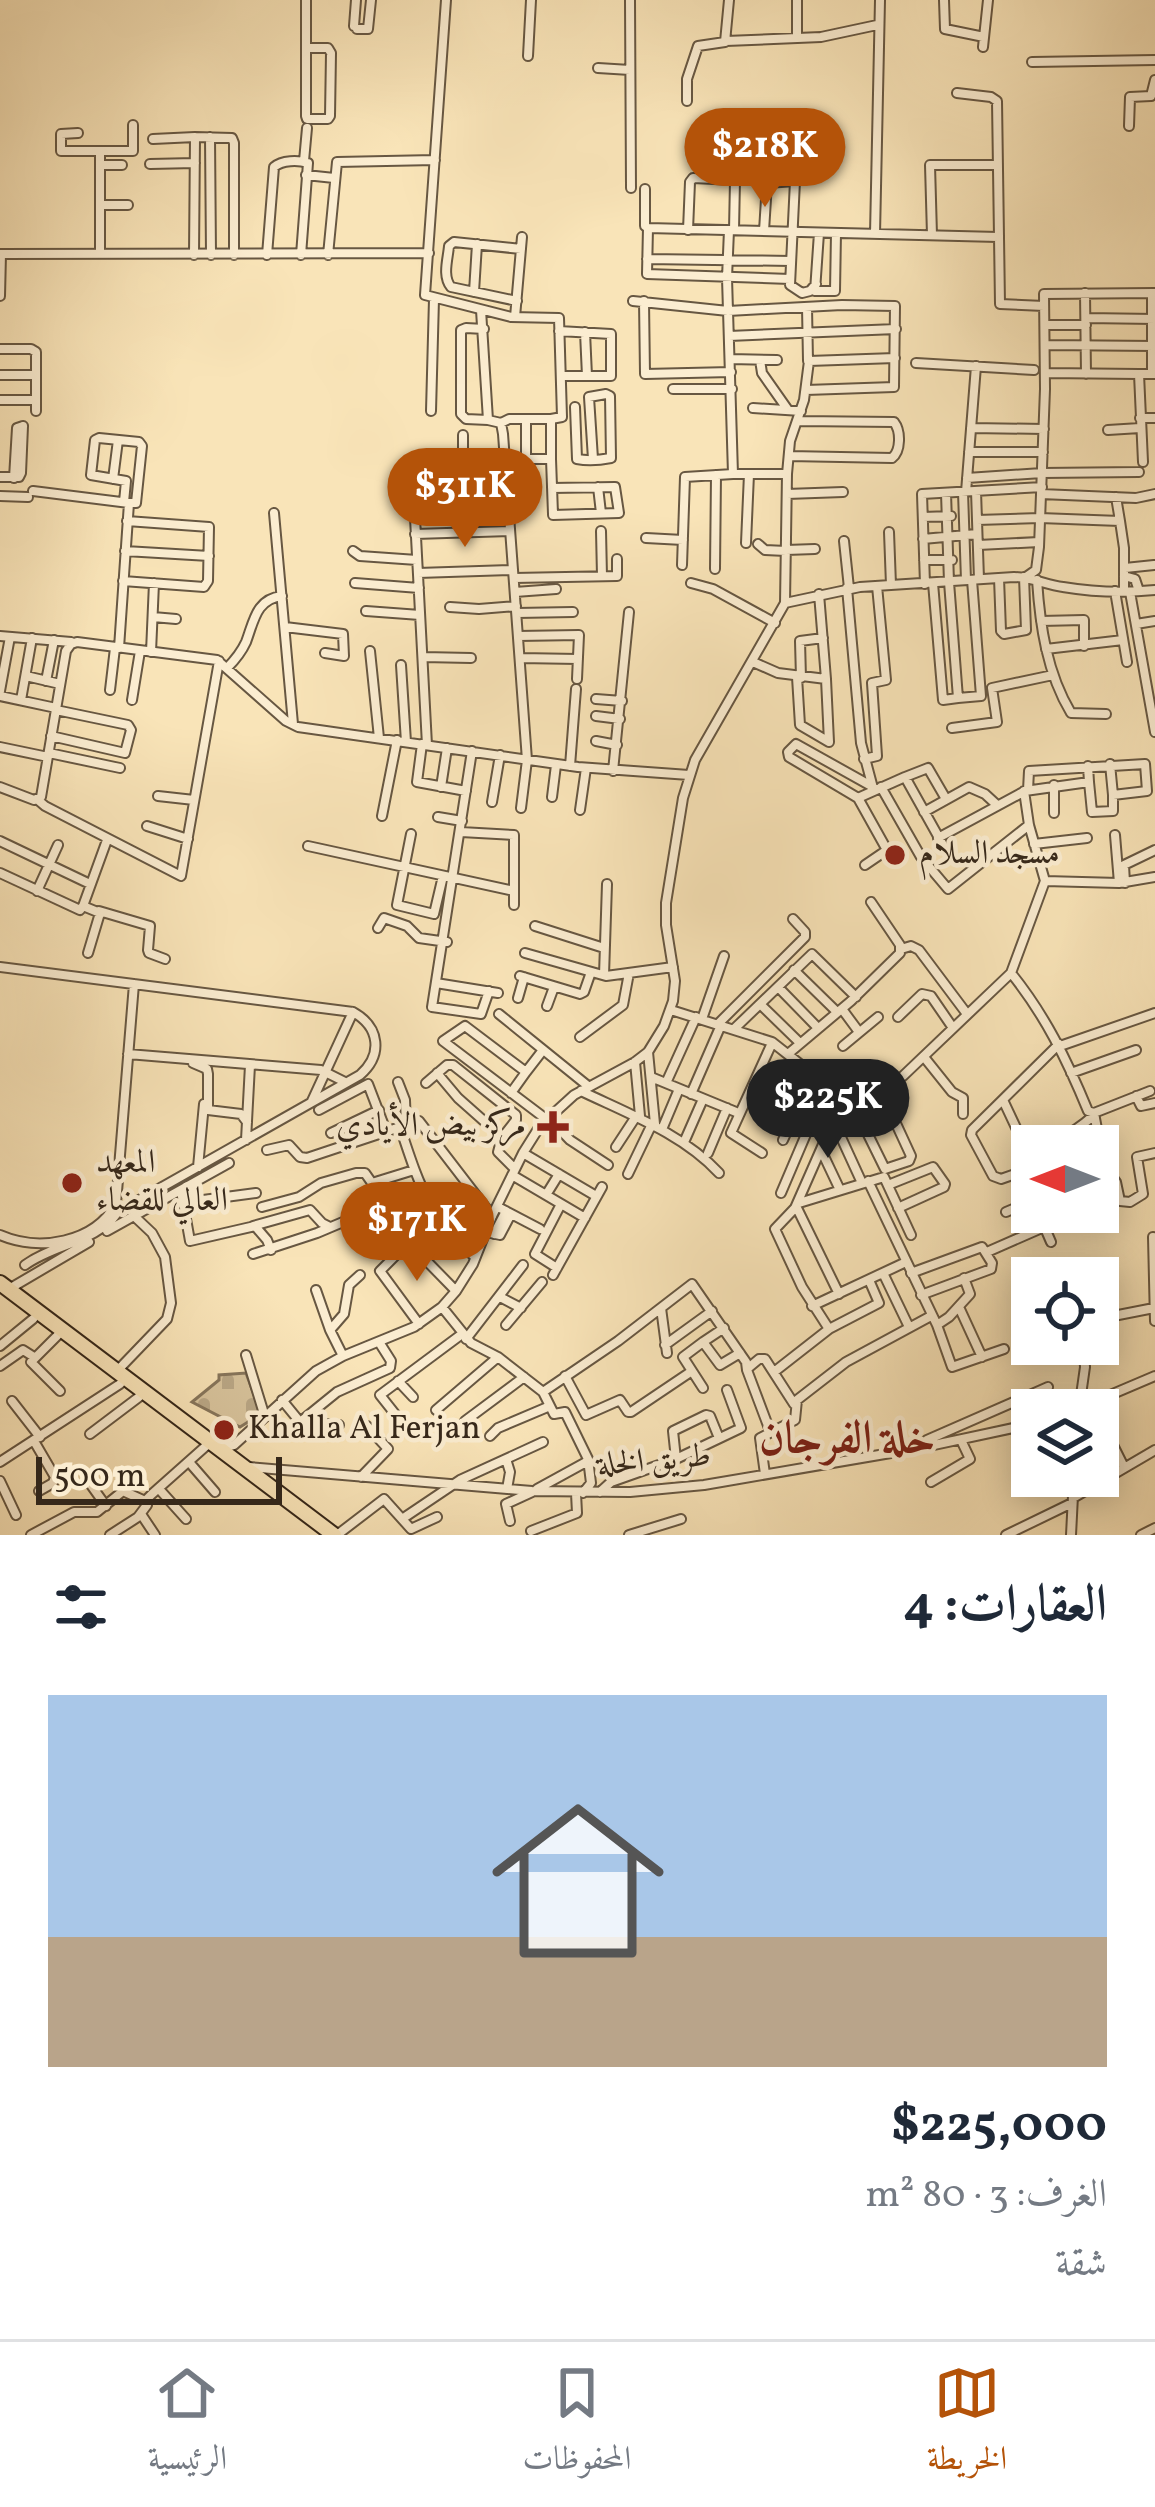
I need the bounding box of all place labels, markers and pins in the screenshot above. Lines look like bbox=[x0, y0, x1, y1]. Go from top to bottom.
pin: $218K bbox=[681, 108, 849, 210]
pin: $311K bbox=[381, 448, 549, 550]
place label: مسجد السلام bbox=[919, 832, 1060, 881]
marker: مسجد السلام bbox=[882, 842, 908, 868]
pin: $225K bbox=[744, 1059, 912, 1161]
place label: مركز بيض الأيادي bbox=[336, 1101, 526, 1150]
marker: مركز بيض الأيادي bbox=[537, 1111, 569, 1143]
place label: المعهد العالي للقضاء bbox=[96, 1141, 228, 1225]
marker: المعهد العالي للقضاء bbox=[59, 1170, 85, 1196]
pin: $171K bbox=[333, 1182, 501, 1284]
place label: Khalla Al Ferjan bbox=[248, 1407, 481, 1453]
marker: Khalla Al Ferjan bbox=[211, 1417, 237, 1443]

